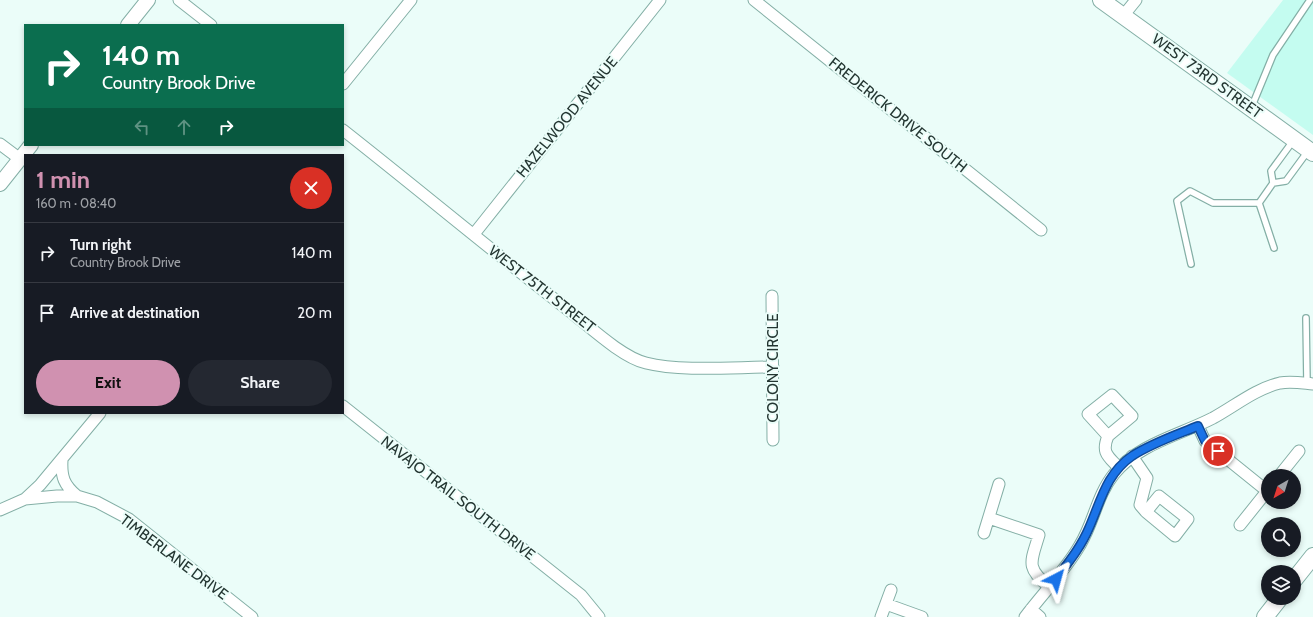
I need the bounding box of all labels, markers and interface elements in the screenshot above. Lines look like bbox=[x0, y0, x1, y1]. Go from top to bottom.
street label: WEST 73RD STREET bbox=[1148, 30, 1266, 122]
text: 140 m bbox=[102, 38, 180, 72]
icon: right bbox=[36, 40, 88, 92]
street label: HAZELWOOD AVENUE bbox=[513, 53, 621, 181]
street label: FREDERICK DRIVE SOUTH bbox=[825, 54, 971, 176]
text: Country Brook Drive bbox=[102, 72, 255, 94]
icon: left bbox=[131, 116, 153, 138]
icon: ahead bbox=[173, 116, 195, 138]
icon: right bbox=[215, 116, 237, 138]
text: 1 min bbox=[36, 165, 90, 194]
button: close bbox=[290, 167, 332, 209]
text: 160 m · 08:40 bbox=[36, 195, 116, 211]
text: Turn right bbox=[70, 236, 131, 254]
icon: right bbox=[36, 242, 58, 264]
street label: WEST 75TH STREET bbox=[485, 242, 599, 336]
text: 140 m bbox=[291, 244, 332, 262]
text: Country Brook Drive bbox=[70, 254, 181, 270]
icon: arrive bbox=[36, 302, 58, 324]
text: Arrive at destination bbox=[70, 304, 200, 322]
text: 20 m bbox=[297, 304, 332, 322]
street label: COLONY CIRCLE bbox=[764, 314, 782, 422]
button: Exit bbox=[36, 360, 180, 406]
button: Share bbox=[188, 360, 332, 406]
street label: NAVAJO TRAIL SOUTH DRIVE bbox=[377, 432, 539, 564]
pin bbox=[1201, 434, 1235, 468]
icon: arrive bbox=[1207, 440, 1229, 462]
north arrow bbox=[1261, 469, 1301, 509]
map controls bbox=[1261, 469, 1301, 605]
street label: TIMBERLANE DRIVE bbox=[117, 511, 231, 603]
button: search bbox=[1261, 517, 1301, 557]
position arrow bbox=[1035, 558, 1077, 600]
button: layers bbox=[1261, 565, 1301, 605]

